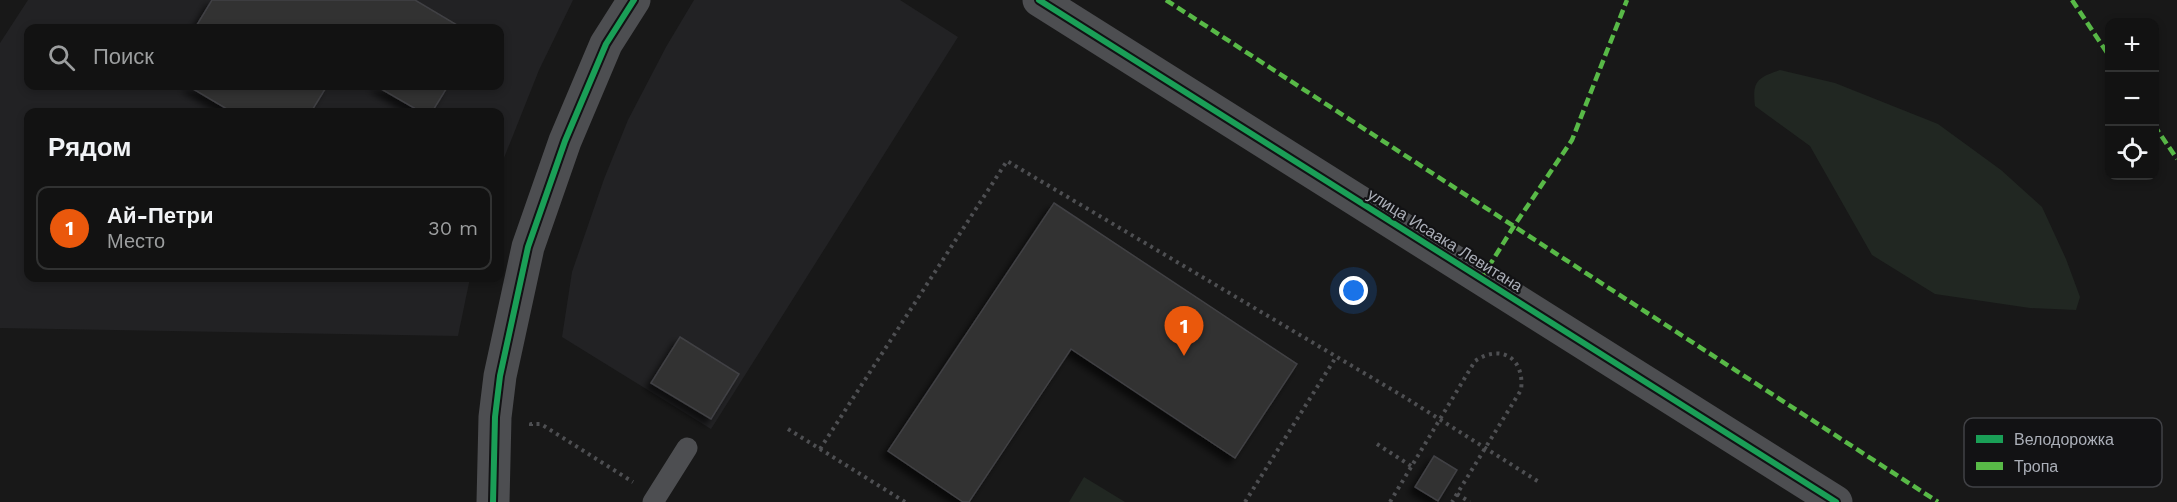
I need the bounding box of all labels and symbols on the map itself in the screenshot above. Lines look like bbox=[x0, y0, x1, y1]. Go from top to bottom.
street label: улица Исаака Левитана bbox=[1364, 184, 1526, 296]
your location bbox=[1339, 276, 1368, 305]
pin: 1 bbox=[1164, 306, 1204, 356]
legend bbox=[1964, 418, 2162, 487]
text: Велодорожка bbox=[2014, 430, 2114, 449]
text: Тропа bbox=[2014, 457, 2058, 476]

